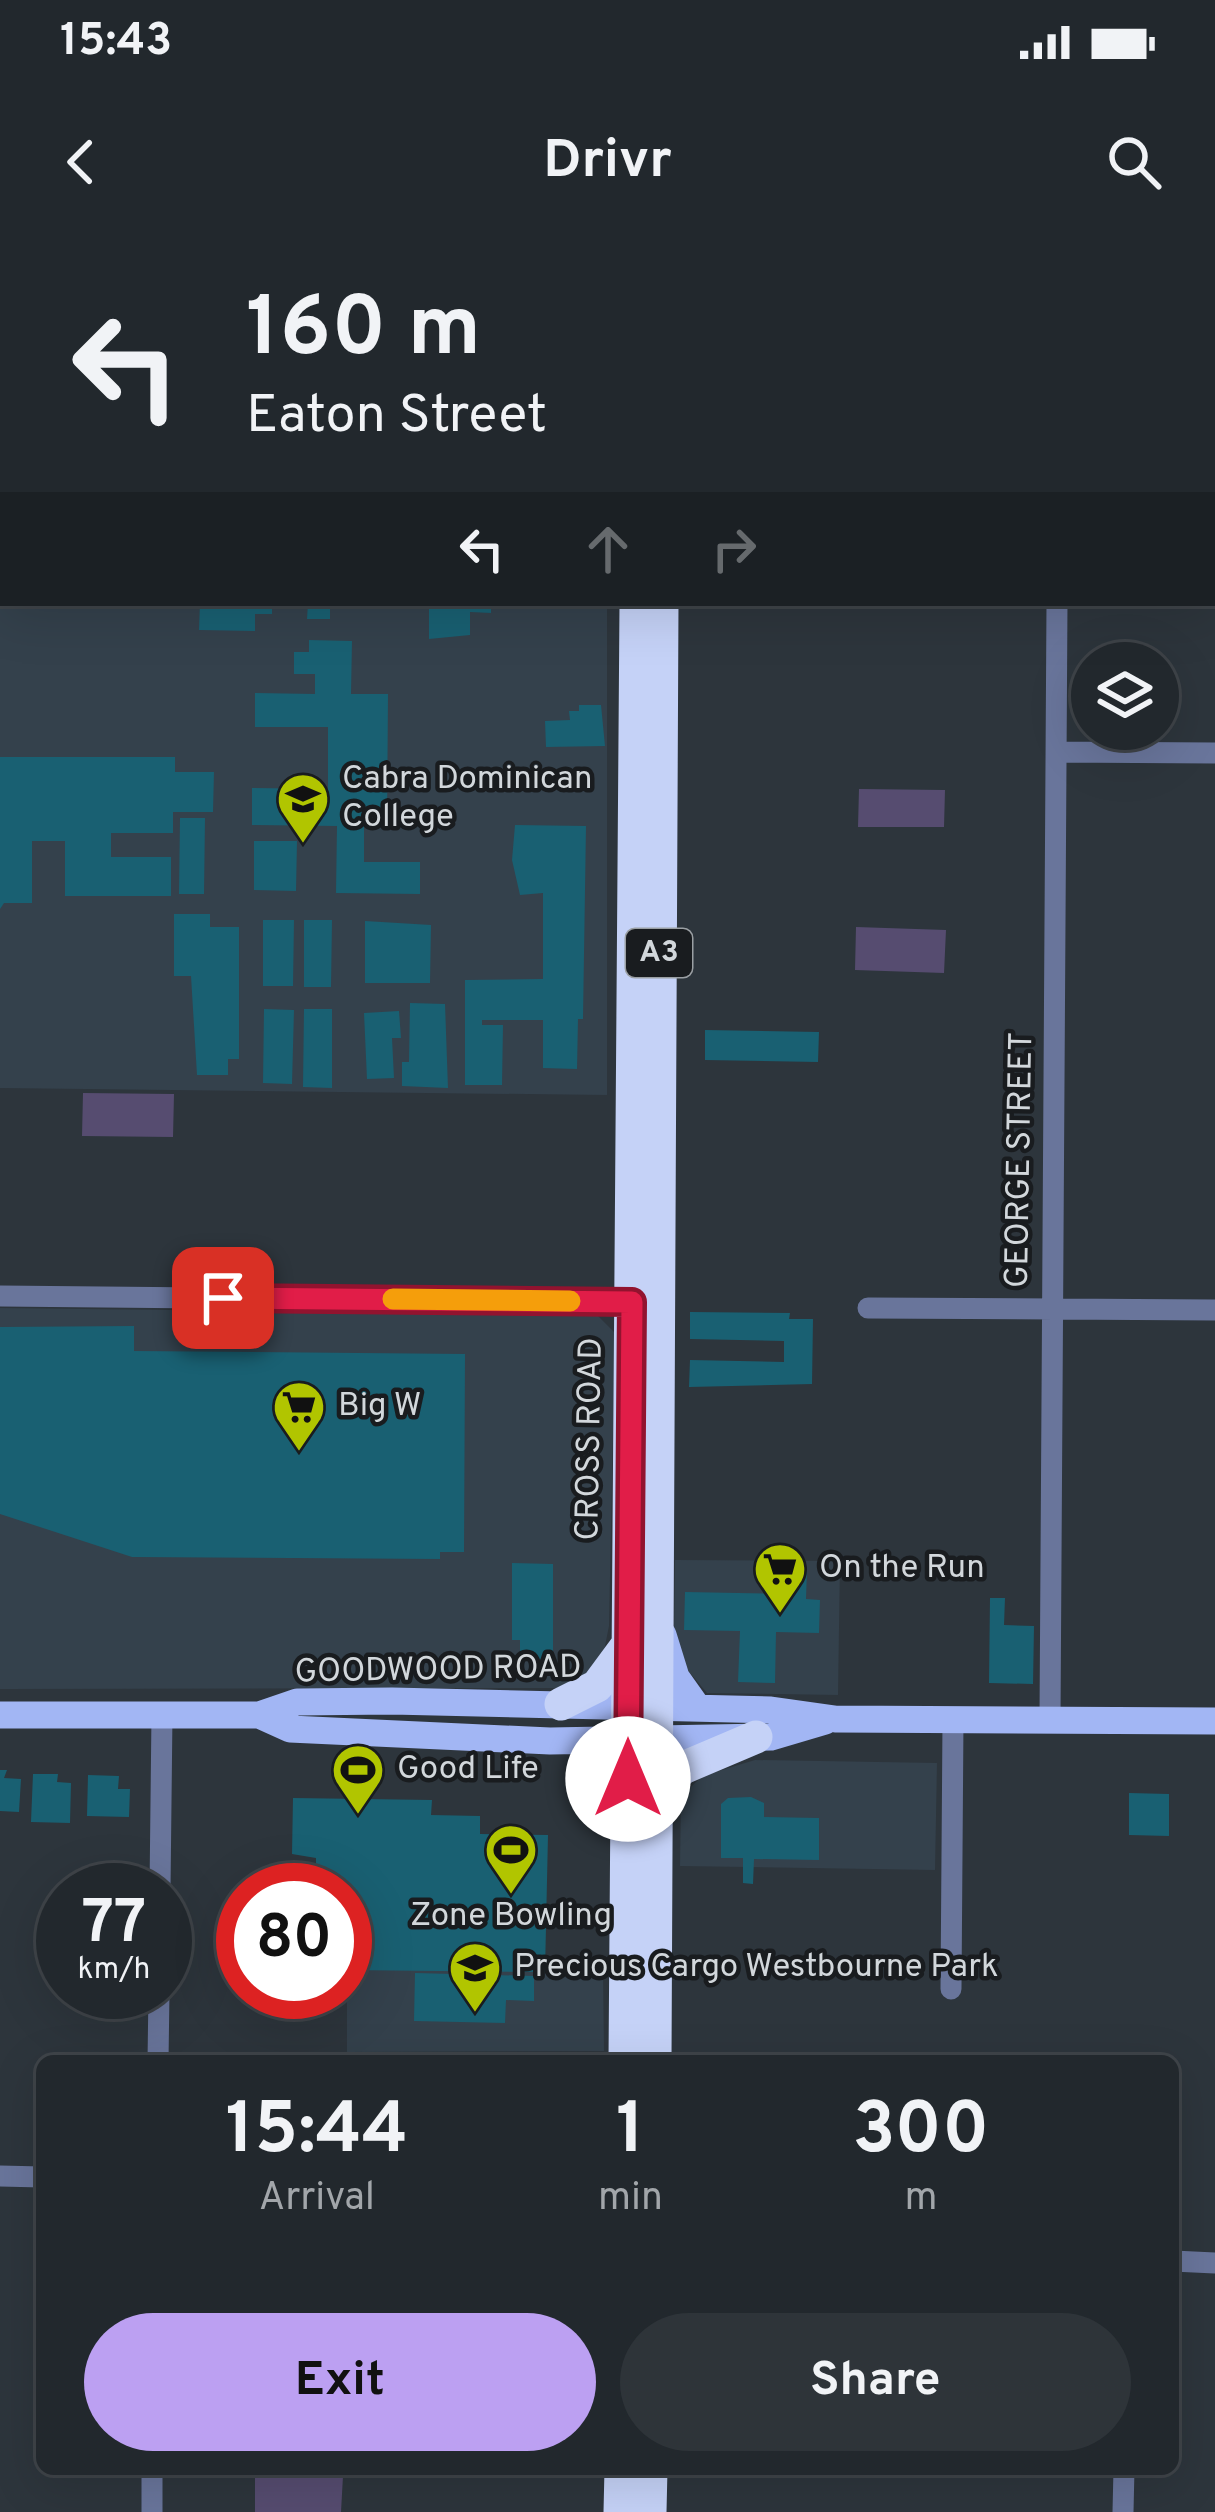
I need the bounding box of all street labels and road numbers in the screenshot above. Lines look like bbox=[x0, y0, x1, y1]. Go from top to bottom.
road number: A3 bbox=[626, 929, 692, 977]
street label: GEORGE STREET bbox=[998, 1031, 1044, 1289]
street label: CROSS ROAD bbox=[568, 1337, 614, 1541]
street label: GOODWOOD ROAD bbox=[294, 1647, 582, 1695]

